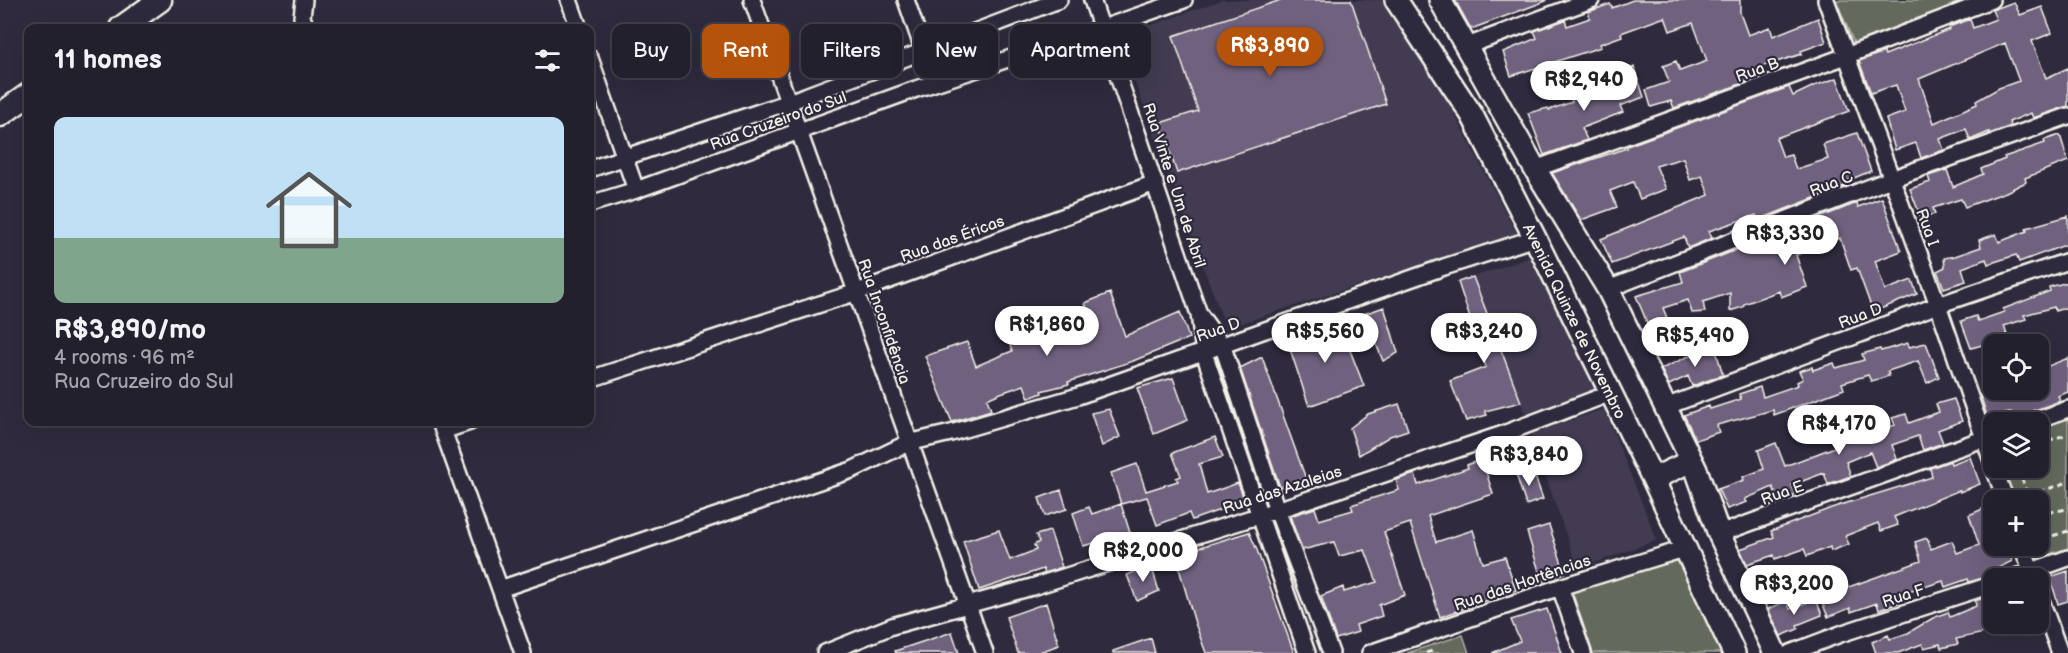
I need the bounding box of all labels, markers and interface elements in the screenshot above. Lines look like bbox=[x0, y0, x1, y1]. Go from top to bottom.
chip: Buy bbox=[612, 24, 690, 78]
chip: Rent bbox=[702, 24, 789, 78]
chip: Filters bbox=[801, 24, 902, 78]
chip: New bbox=[914, 24, 998, 78]
chip: Apartment bbox=[1010, 24, 1151, 78]
pin: R$3,890 bbox=[1215, 27, 1325, 78]
text: R$3,890 bbox=[1230, 34, 1310, 58]
icon: filters bbox=[531, 44, 564, 77]
text: 11 homes bbox=[54, 45, 162, 76]
street label: Rua B bbox=[1733, 54, 1782, 87]
pin: R$2,940 bbox=[1529, 61, 1639, 112]
text: R$2,940 bbox=[1544, 68, 1624, 92]
street label: Rua Cruzeiro do Sul bbox=[708, 88, 849, 155]
street label: Rua Vinte e Um de Abril bbox=[1138, 101, 1209, 270]
icon: home bbox=[255, 156, 363, 264]
street label: Rua C bbox=[1807, 167, 1856, 201]
street label: Rua I bbox=[1911, 206, 1942, 249]
street label: Rua das Éricas bbox=[897, 210, 1007, 267]
pin: R$3,330 bbox=[1730, 215, 1840, 266]
street label: Avenida Quinze de Novembro bbox=[1518, 221, 1629, 422]
text: R$3,330 bbox=[1746, 222, 1824, 246]
street label: Rua Inconfidência bbox=[853, 256, 914, 387]
street label: Rua D bbox=[1836, 299, 1885, 333]
pin: R$1,860 bbox=[992, 306, 1102, 357]
text: R$1,860 bbox=[1009, 313, 1085, 337]
pin: R$5,560 bbox=[1270, 313, 1380, 364]
pin: R$3,240 bbox=[1429, 313, 1539, 364]
street label: Rua D bbox=[1194, 314, 1243, 347]
text: R$3,890/mo bbox=[54, 315, 206, 346]
pin: R$5,490 bbox=[1640, 317, 1750, 368]
text: R$5,560 bbox=[1286, 320, 1364, 344]
text: R$3,240 bbox=[1445, 320, 1523, 344]
text: R$5,490 bbox=[1656, 324, 1734, 348]
map controls bbox=[1983, 334, 2049, 634]
button: locate bbox=[1983, 334, 2049, 400]
text: 4 rooms · 96 m² bbox=[54, 346, 195, 370]
text: Rua Cruzeiro do Sul bbox=[54, 370, 234, 394]
pin: R$4,170 bbox=[1784, 405, 1894, 456]
text: R$4,170 bbox=[1801, 412, 1877, 436]
button: layers bbox=[1983, 412, 2049, 478]
pin: R$3,840 bbox=[1474, 436, 1584, 487]
text: R$3,840 bbox=[1489, 443, 1569, 467]
street label: Rua das Azaleias bbox=[1221, 462, 1344, 519]
street label: Rua E bbox=[1758, 477, 1807, 510]
button: + bbox=[1983, 490, 2049, 556]
pin: R$2,000 bbox=[1088, 532, 1198, 583]
text: R$2,000 bbox=[1103, 539, 1183, 563]
street label: Rua das Hortências bbox=[1452, 551, 1593, 616]
pin: R$3,200 bbox=[1739, 565, 1849, 616]
button: − bbox=[1983, 568, 2049, 634]
text: R$3,200 bbox=[1754, 572, 1834, 596]
street label: Rua F bbox=[1880, 581, 1927, 612]

